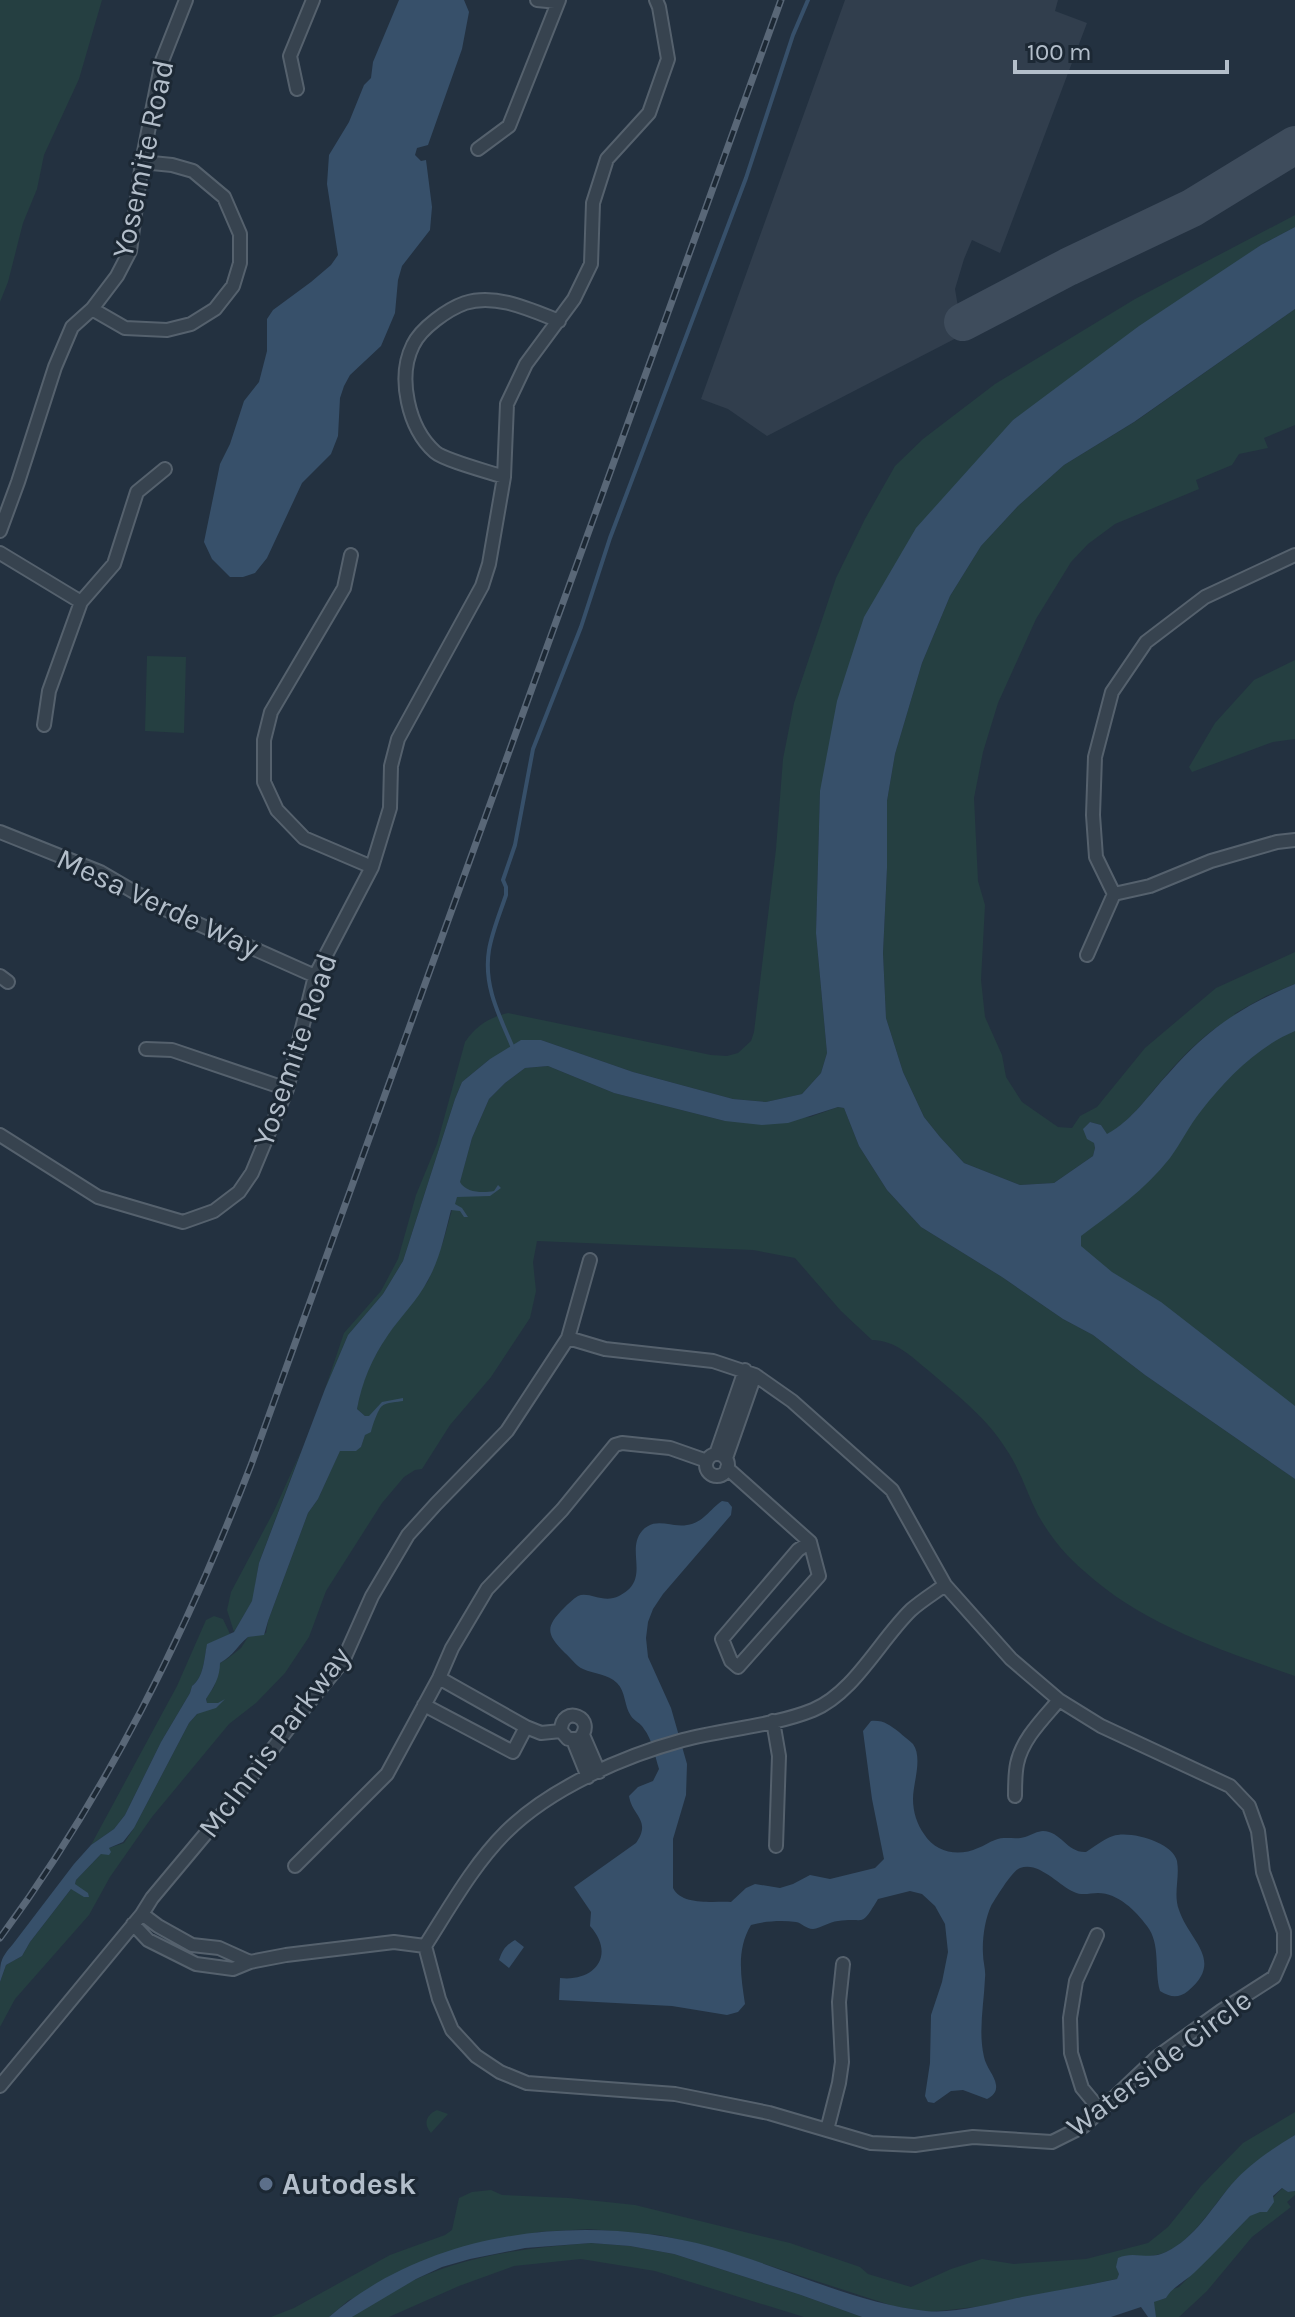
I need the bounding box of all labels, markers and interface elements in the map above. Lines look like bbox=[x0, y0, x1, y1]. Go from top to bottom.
scale bar bbox=[1015, 24, 1227, 74]
text: 100 m bbox=[1027, 38, 1092, 66]
street label: Yosemite Road bbox=[104, 56, 182, 262]
street label: Mesa Verde Way bbox=[51, 840, 265, 966]
street label: Yosemite Road bbox=[245, 949, 345, 1151]
street label: McInnis Parkway bbox=[190, 1639, 358, 1845]
street label: Waterside Circle bbox=[1059, 1982, 1259, 2144]
place label: Autodesk bbox=[282, 2166, 417, 2202]
marker: Autodesk bbox=[257, 2175, 275, 2193]

